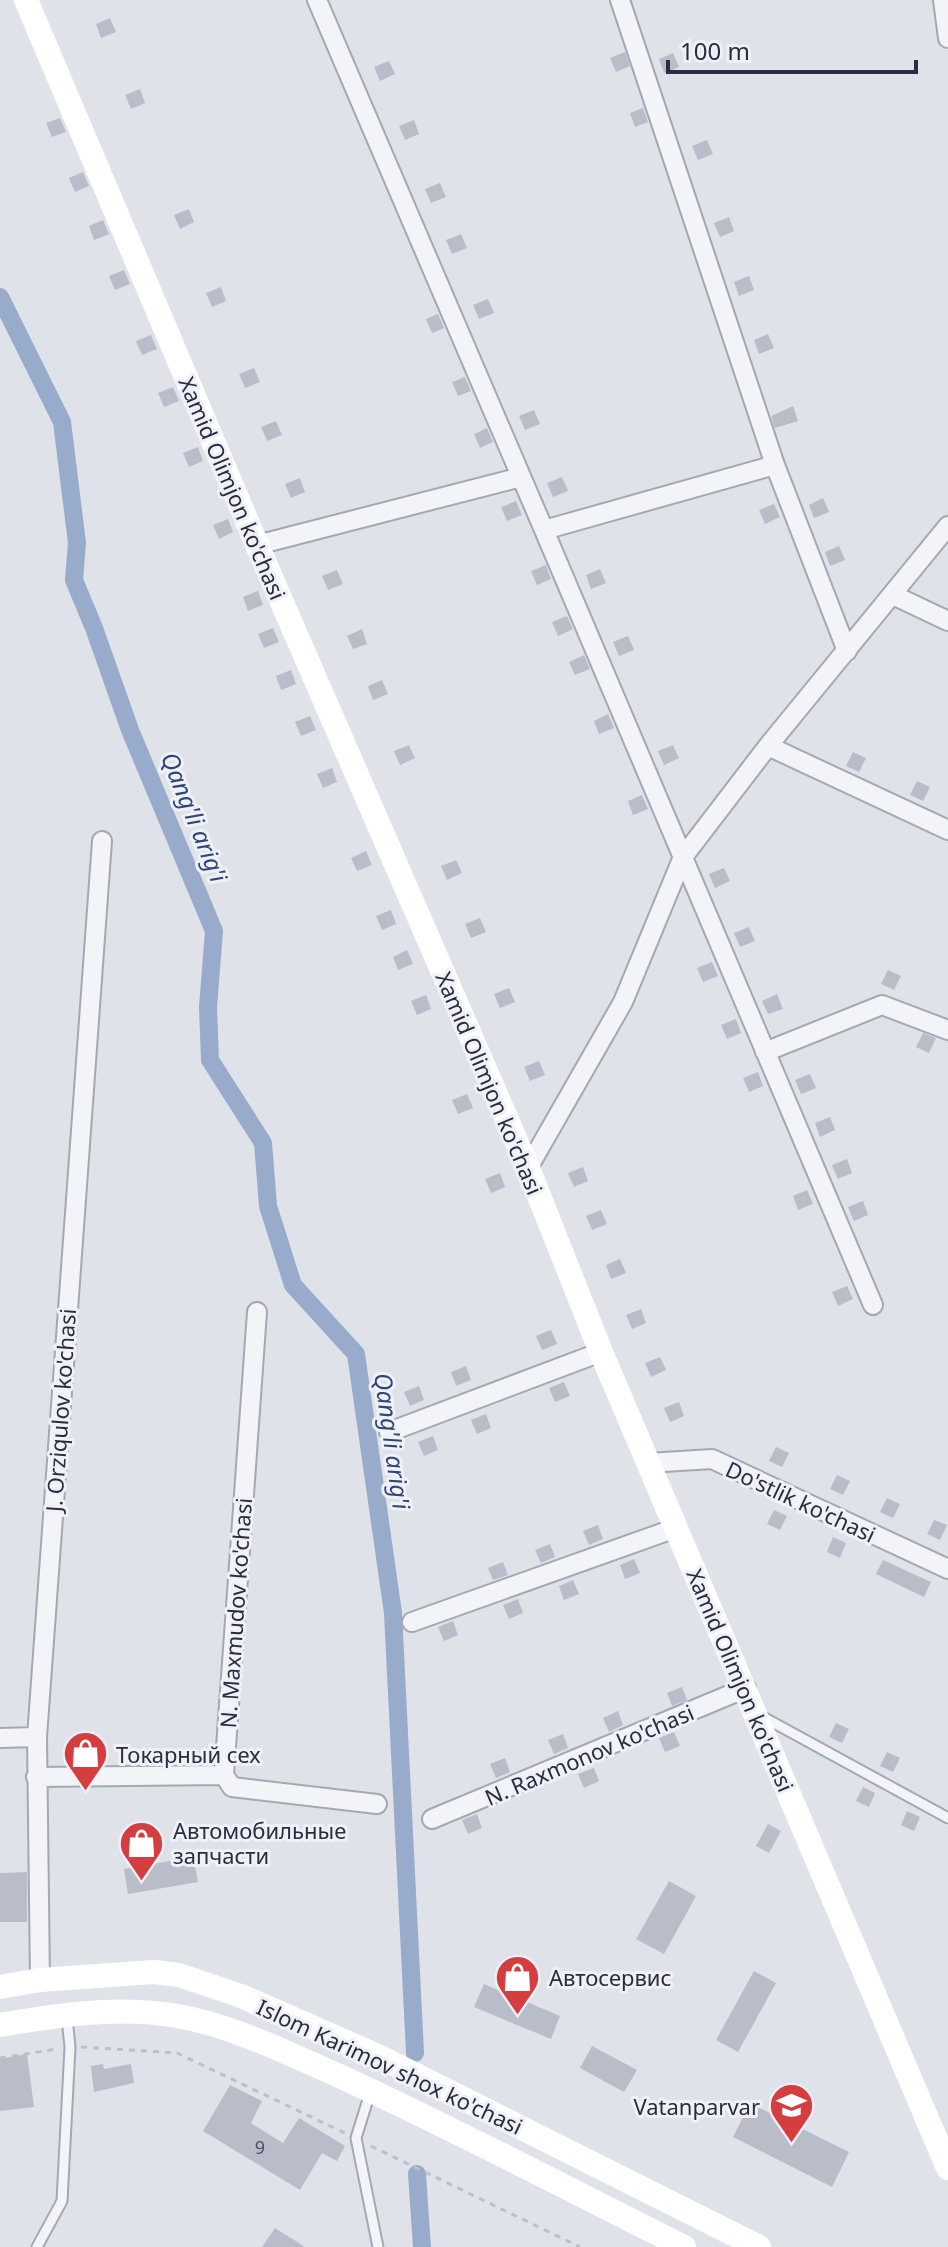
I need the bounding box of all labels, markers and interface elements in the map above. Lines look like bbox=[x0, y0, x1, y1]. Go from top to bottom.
scale bar bbox=[668, 24, 916, 74]
text: 100 m bbox=[680, 34, 750, 67]
street label: Xamid Olimjon ko'chasi bbox=[172, 372, 294, 604]
water label: Qang'li arig'i bbox=[154, 747, 236, 888]
street label: Xamid Olimjon ko'chasi bbox=[429, 967, 551, 1199]
street label: J. Orziqulov ko'chasi bbox=[38, 1307, 82, 1515]
water label: Qang'li arig'i bbox=[367, 1371, 419, 1512]
street label: Do'stlik ko'chasi bbox=[721, 1453, 881, 1549]
street label: N. Maxmudov ko'chasi bbox=[212, 1497, 258, 1729]
street label: Xamid Olimjon ko'chasi bbox=[680, 1564, 802, 1796]
street label: N. Raxmonov ko'chasi bbox=[480, 1696, 698, 1812]
shop icon: Токарный сех bbox=[61, 1730, 109, 1793]
place label: Токарный сех bbox=[116, 1739, 261, 1769]
place label: Автомобильные запчасти bbox=[173, 1815, 346, 1870]
shop icon: Автомобильные запчасти bbox=[118, 1819, 166, 1882]
shop icon: Автосервис bbox=[494, 1953, 542, 2016]
place label: Автосервис bbox=[549, 1962, 671, 1992]
street label: Islom Karimov shox ko'chasi bbox=[252, 1991, 528, 2141]
school or university icon: Vatanparvar bbox=[767, 2082, 815, 2145]
place label: Vatanparvar bbox=[633, 2091, 760, 2121]
house number: 9 bbox=[255, 2135, 265, 2159]

